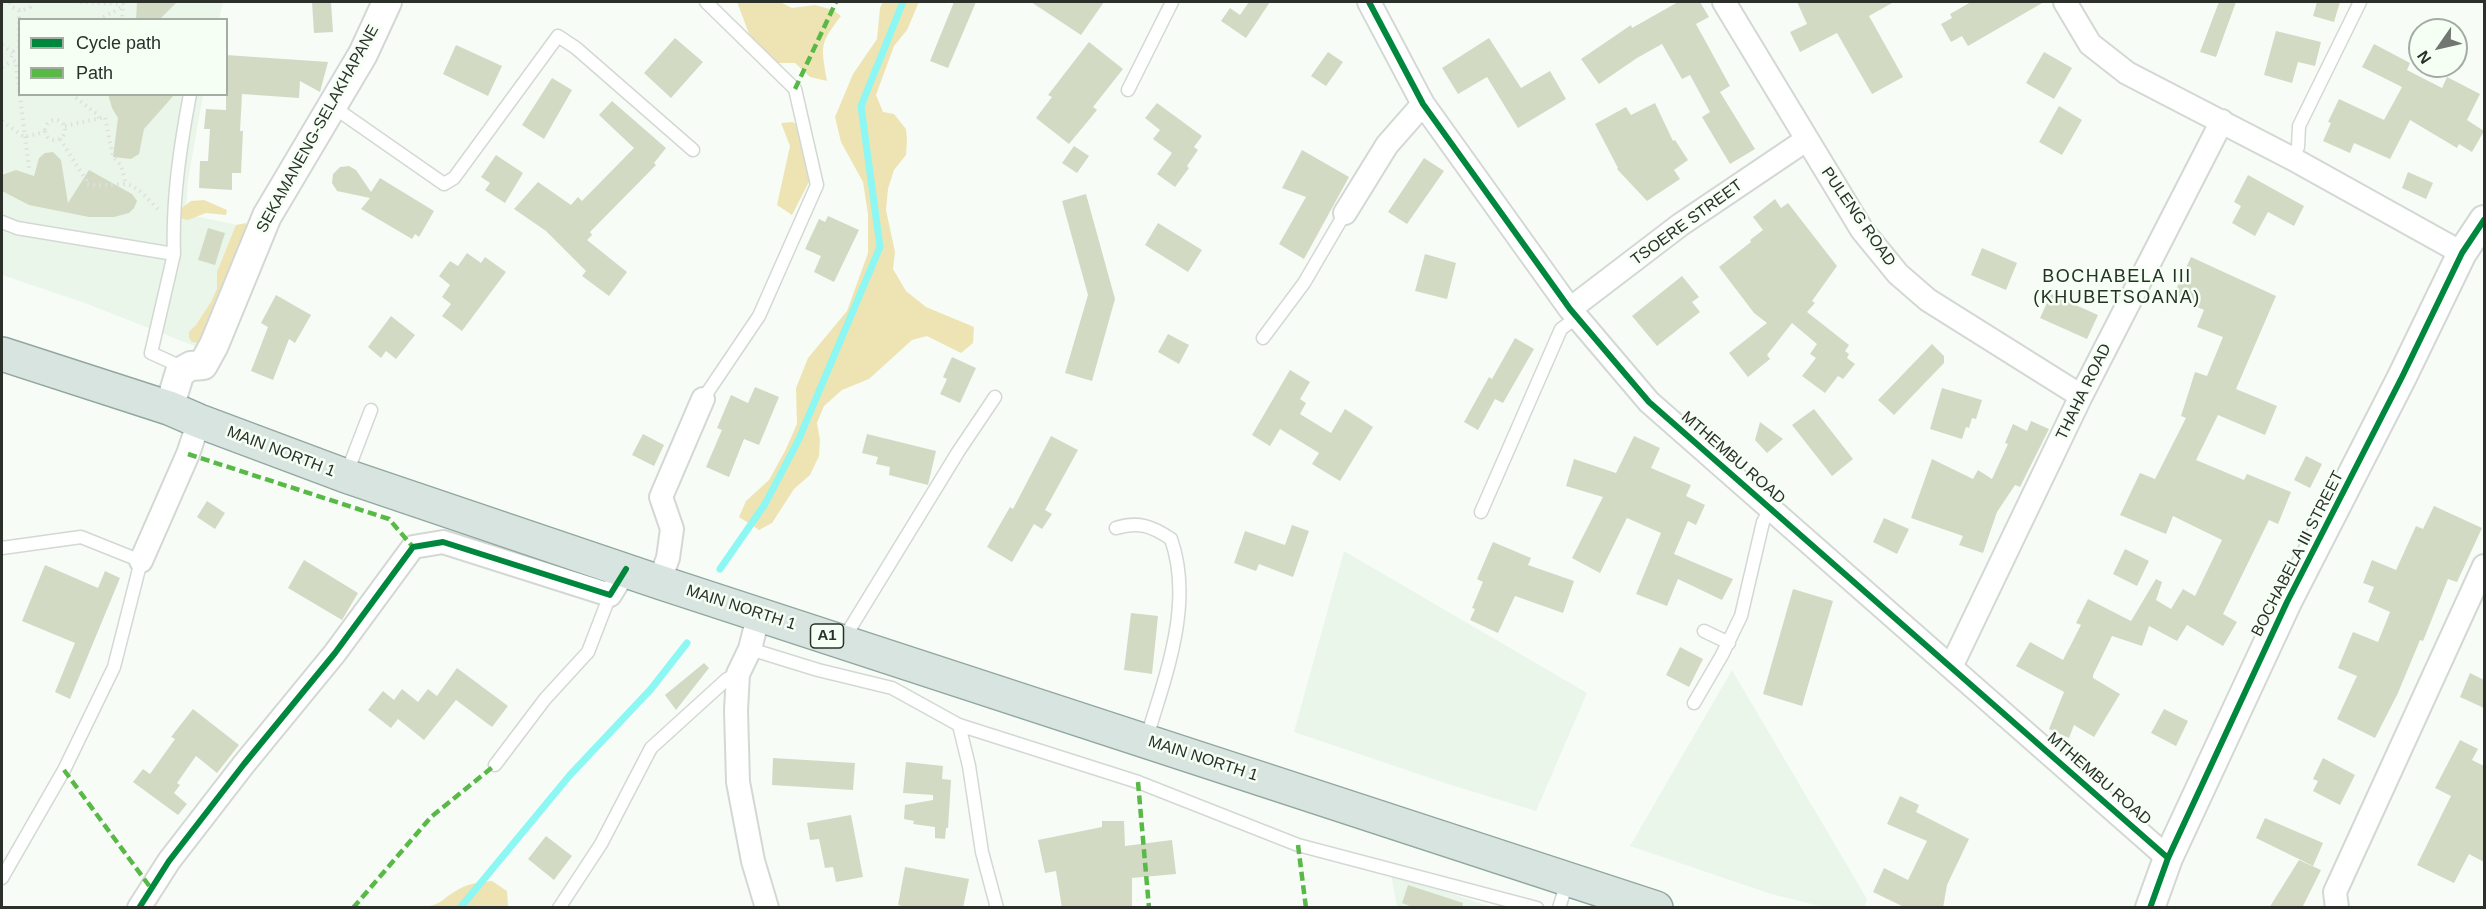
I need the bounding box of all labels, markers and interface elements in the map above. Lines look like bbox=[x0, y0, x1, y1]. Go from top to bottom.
legend bbox=[18, 18, 228, 96]
north arrow bbox=[2408, 18, 2468, 78]
street label: SEKAMANENG-SELAKHAPANE bbox=[253, 22, 383, 236]
text: Cycle path bbox=[76, 33, 161, 53]
text: N bbox=[2414, 48, 2435, 67]
text: Path bbox=[76, 63, 113, 83]
street label: PULENG ROAD bbox=[1817, 164, 1899, 270]
street label: TSOERE STREET bbox=[1627, 176, 1747, 270]
district label: BOCHABELA III (KHUBETSOANA) bbox=[2033, 266, 2201, 308]
street label: THAHA ROAD bbox=[2052, 341, 2116, 443]
street label: MTHEMBU ROAD bbox=[1677, 408, 1789, 508]
street label: MAIN NORTH 1 bbox=[224, 423, 338, 481]
street label: BOCHABELA III STREET bbox=[2248, 468, 2348, 640]
street label: MAIN NORTH 1 bbox=[684, 581, 798, 635]
road number: A1 bbox=[810, 624, 844, 648]
street label: MTHEMBU ROAD bbox=[2043, 729, 2155, 829]
street label: MAIN NORTH 1 bbox=[1146, 732, 1260, 786]

